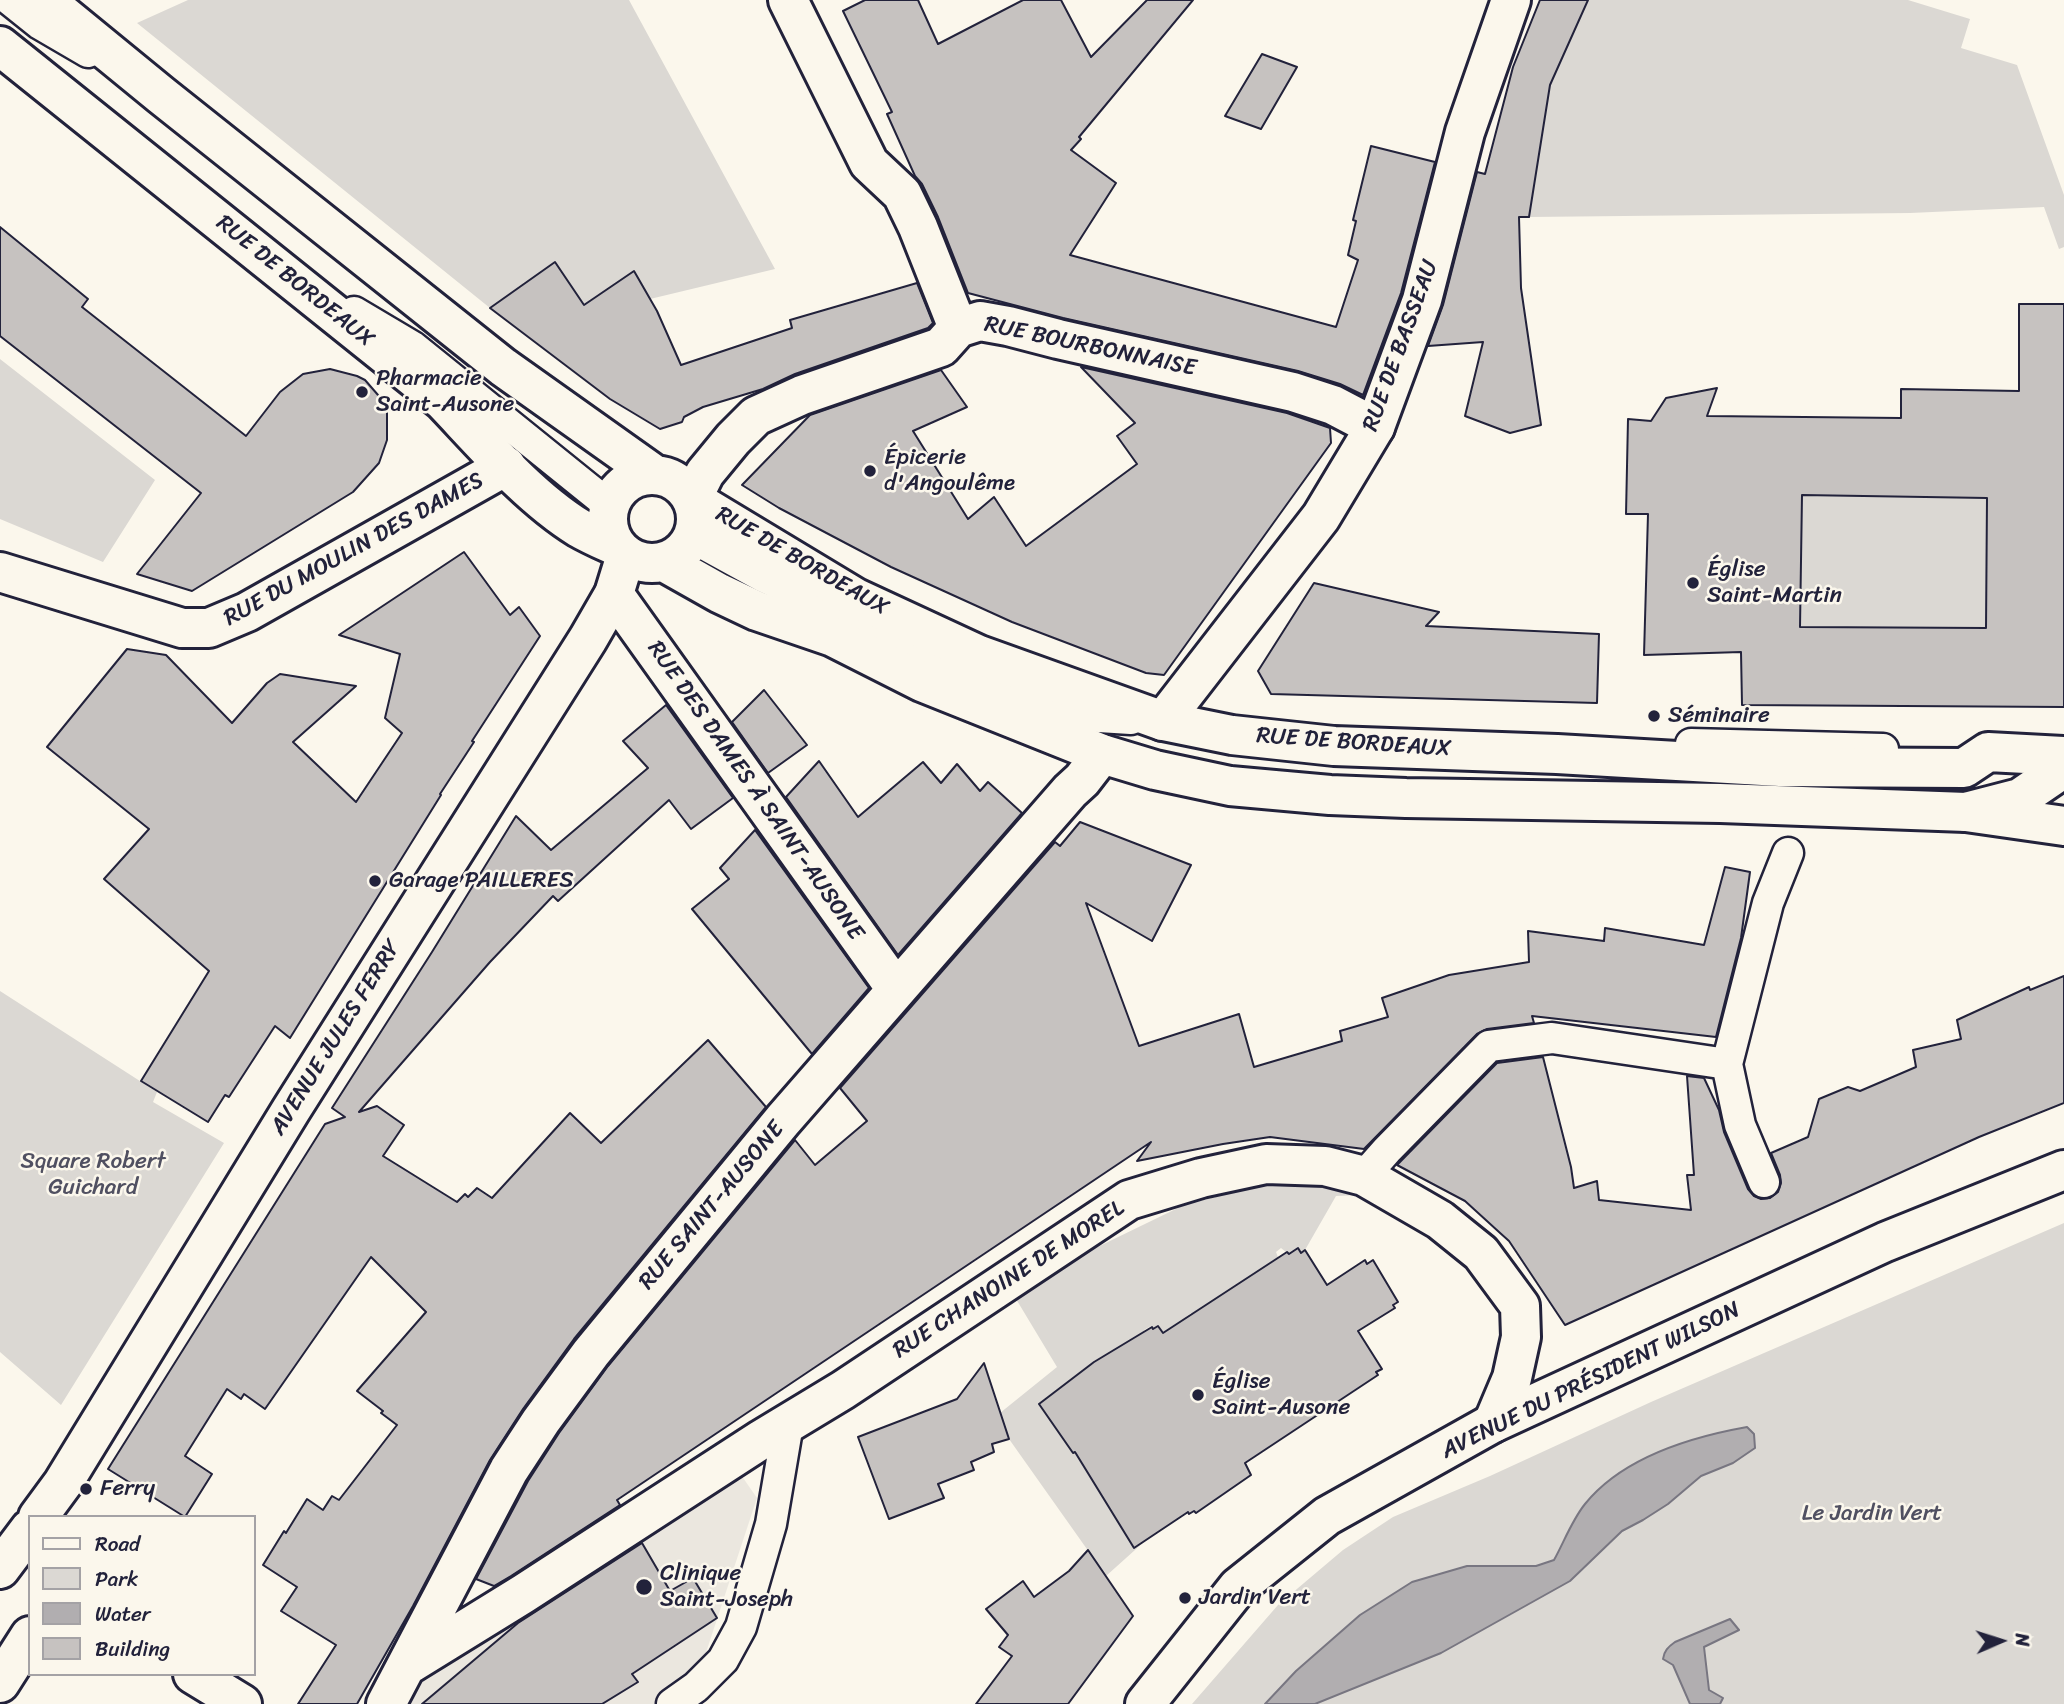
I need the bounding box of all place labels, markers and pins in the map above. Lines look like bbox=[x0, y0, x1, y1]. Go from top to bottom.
place label: Pharmacie Saint-Ausone bbox=[376, 365, 514, 419]
marker: Pharmacie Saint-Ausone bbox=[354, 384, 370, 400]
place label: Épicerie d'Angoulême bbox=[884, 444, 1015, 498]
marker: Épicerie d'Angoulême bbox=[862, 463, 878, 479]
place label: Église Saint-Martin bbox=[1707, 556, 1842, 610]
marker: Église Saint-Martin bbox=[1685, 575, 1701, 591]
place label: Séminaire bbox=[1668, 702, 1770, 730]
marker: Séminaire bbox=[1646, 708, 1662, 724]
place label: Garage PAILLERES bbox=[389, 867, 574, 895]
marker: Garage PAILLERES bbox=[367, 873, 383, 889]
place label: Église Saint-Ausone bbox=[1212, 1368, 1350, 1422]
marker: Église Saint-Ausone bbox=[1190, 1387, 1206, 1403]
place label: Ferry bbox=[100, 1475, 155, 1503]
marker: Ferry bbox=[78, 1481, 94, 1497]
place label: Clinique Saint-Joseph bbox=[660, 1560, 793, 1614]
marker: Clinique Saint-Joseph bbox=[634, 1577, 654, 1597]
place label: Jardin Vert bbox=[1199, 1584, 1311, 1612]
marker: Jardin Vert bbox=[1177, 1590, 1193, 1606]

